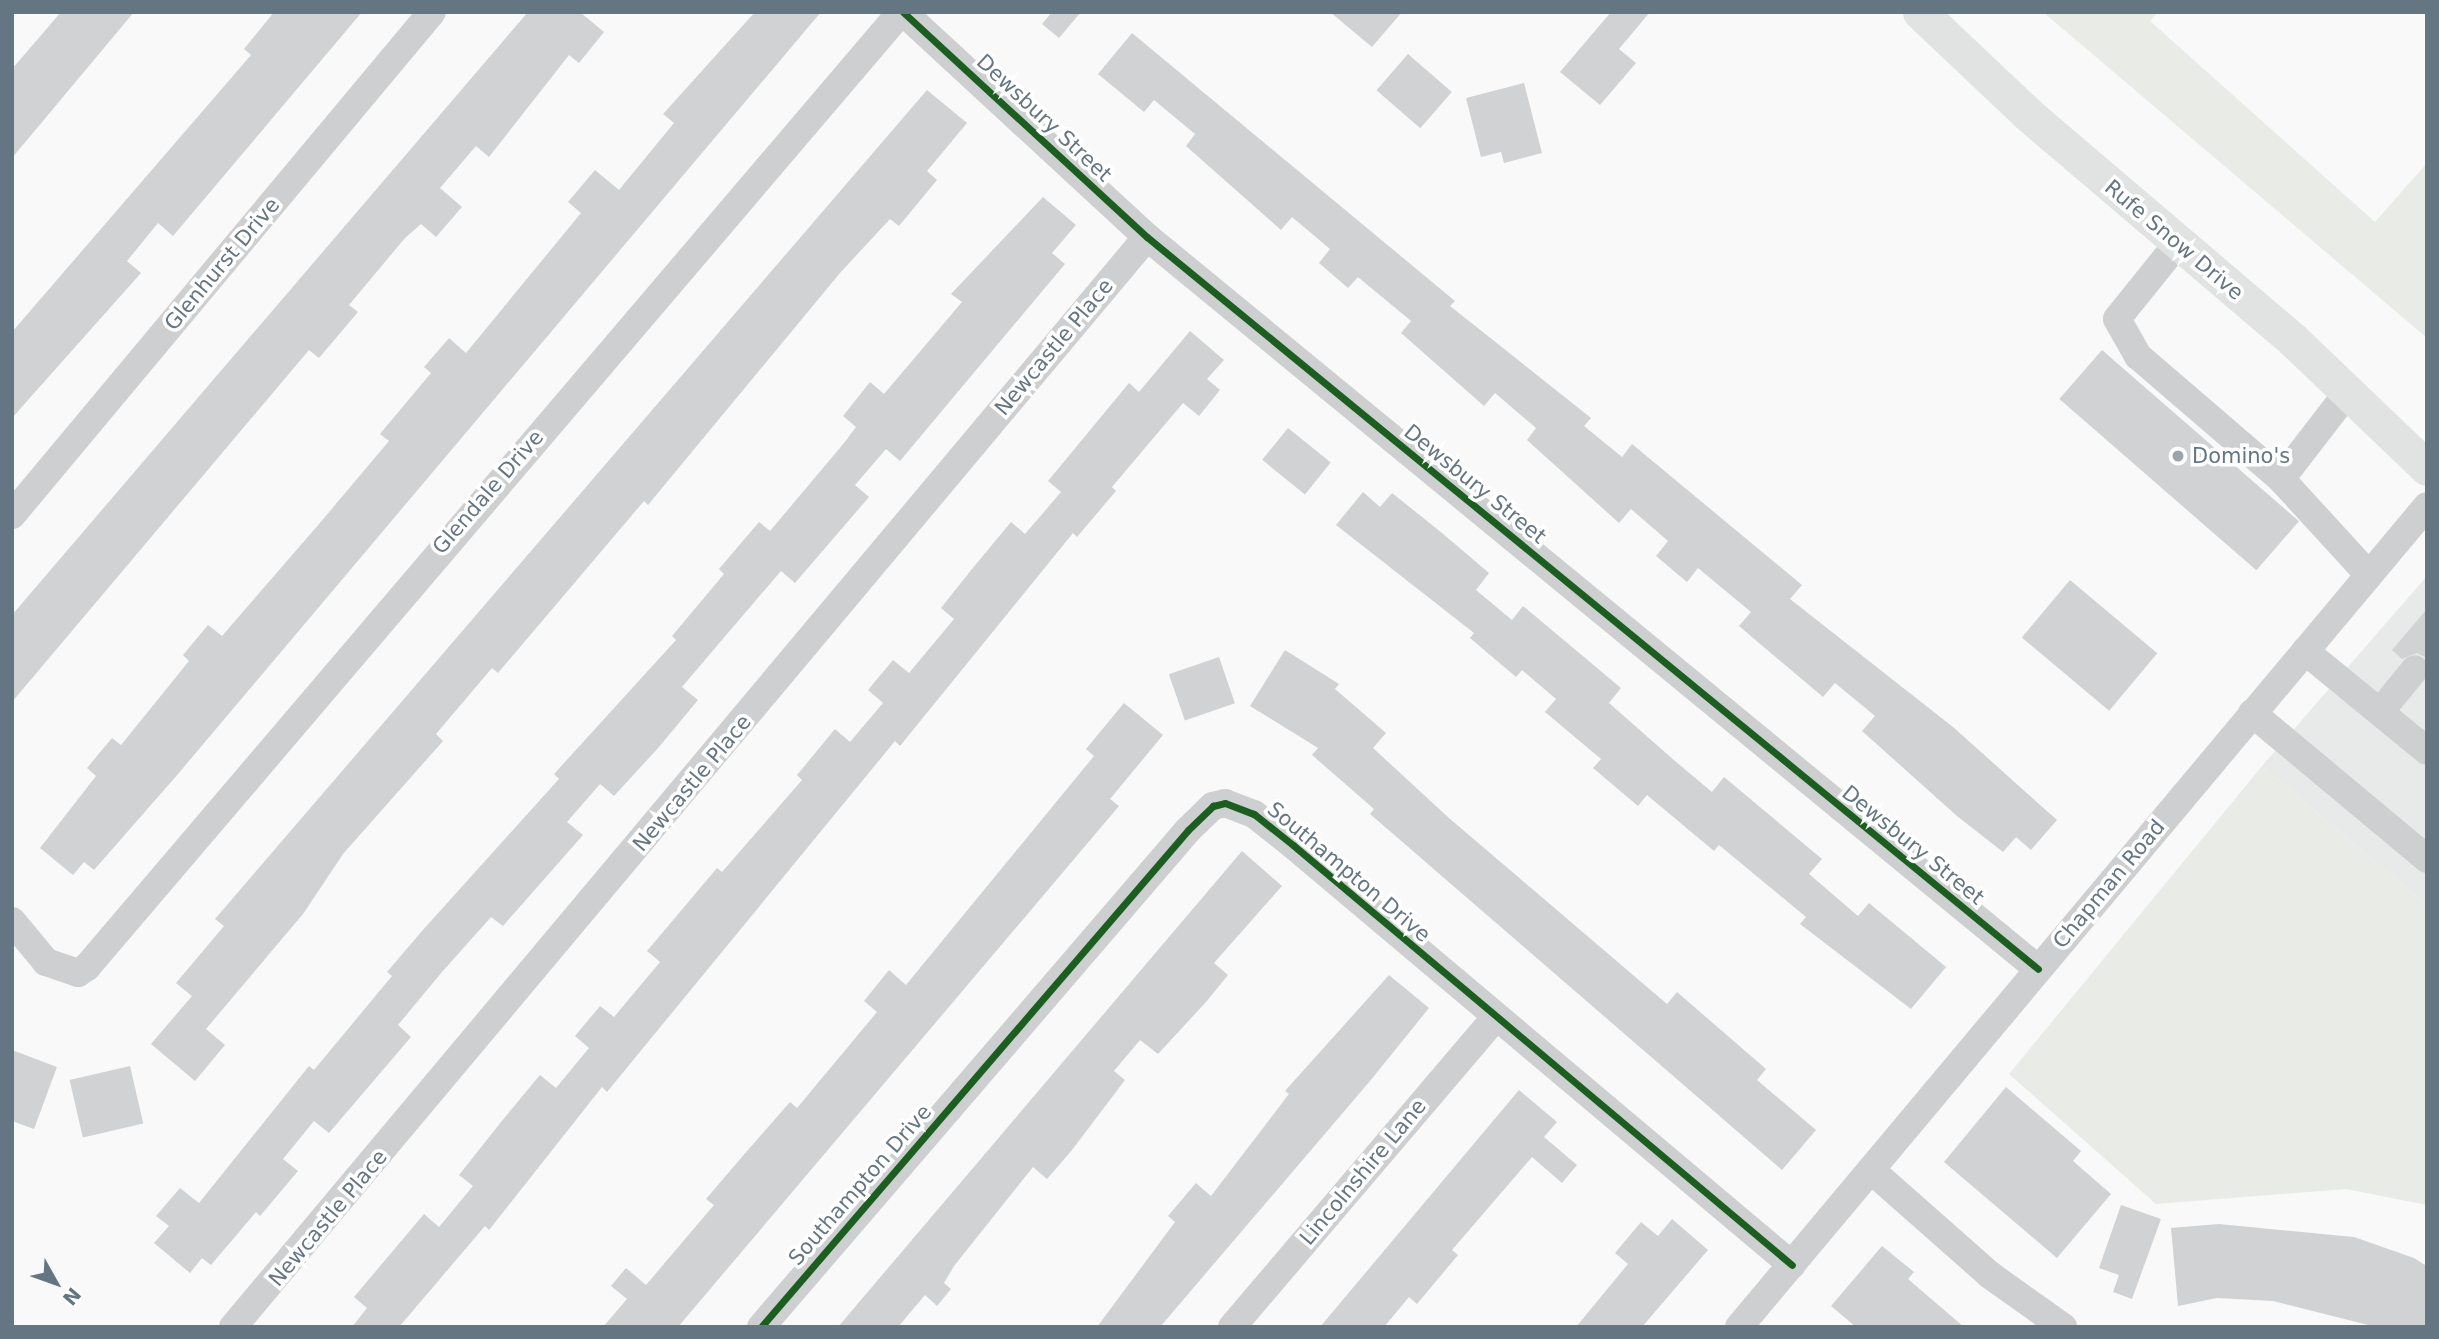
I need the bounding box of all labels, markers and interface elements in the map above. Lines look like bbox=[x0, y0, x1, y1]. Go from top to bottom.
street label: Dewsbury Street bbox=[971, 49, 1117, 187]
street label: Rufe Snow Drive bbox=[2100, 175, 2248, 305]
street label: Glenhurst Drive bbox=[159, 193, 285, 335]
street label: Newcastle Place bbox=[990, 274, 1118, 420]
street label: Dewsbury Street bbox=[1399, 419, 1551, 549]
street label: Glendale Drive bbox=[427, 425, 549, 559]
place label: Domino's bbox=[2192, 443, 2290, 469]
marker: Domino's bbox=[2170, 448, 2186, 464]
street label: Newcastle Place bbox=[628, 710, 756, 856]
street label: Dewsbury Street bbox=[1837, 780, 1989, 910]
street label: Southampton Drive bbox=[1262, 797, 1436, 947]
street label: Chapman Road bbox=[2048, 815, 2170, 953]
street label: Lincolnshire Lane bbox=[1295, 1094, 1431, 1250]
street label: Southampton Drive bbox=[783, 1099, 937, 1271]
street label: Newcastle Place bbox=[264, 1145, 392, 1291]
north arrow bbox=[21, 1248, 91, 1318]
text: N bbox=[59, 1283, 86, 1310]

